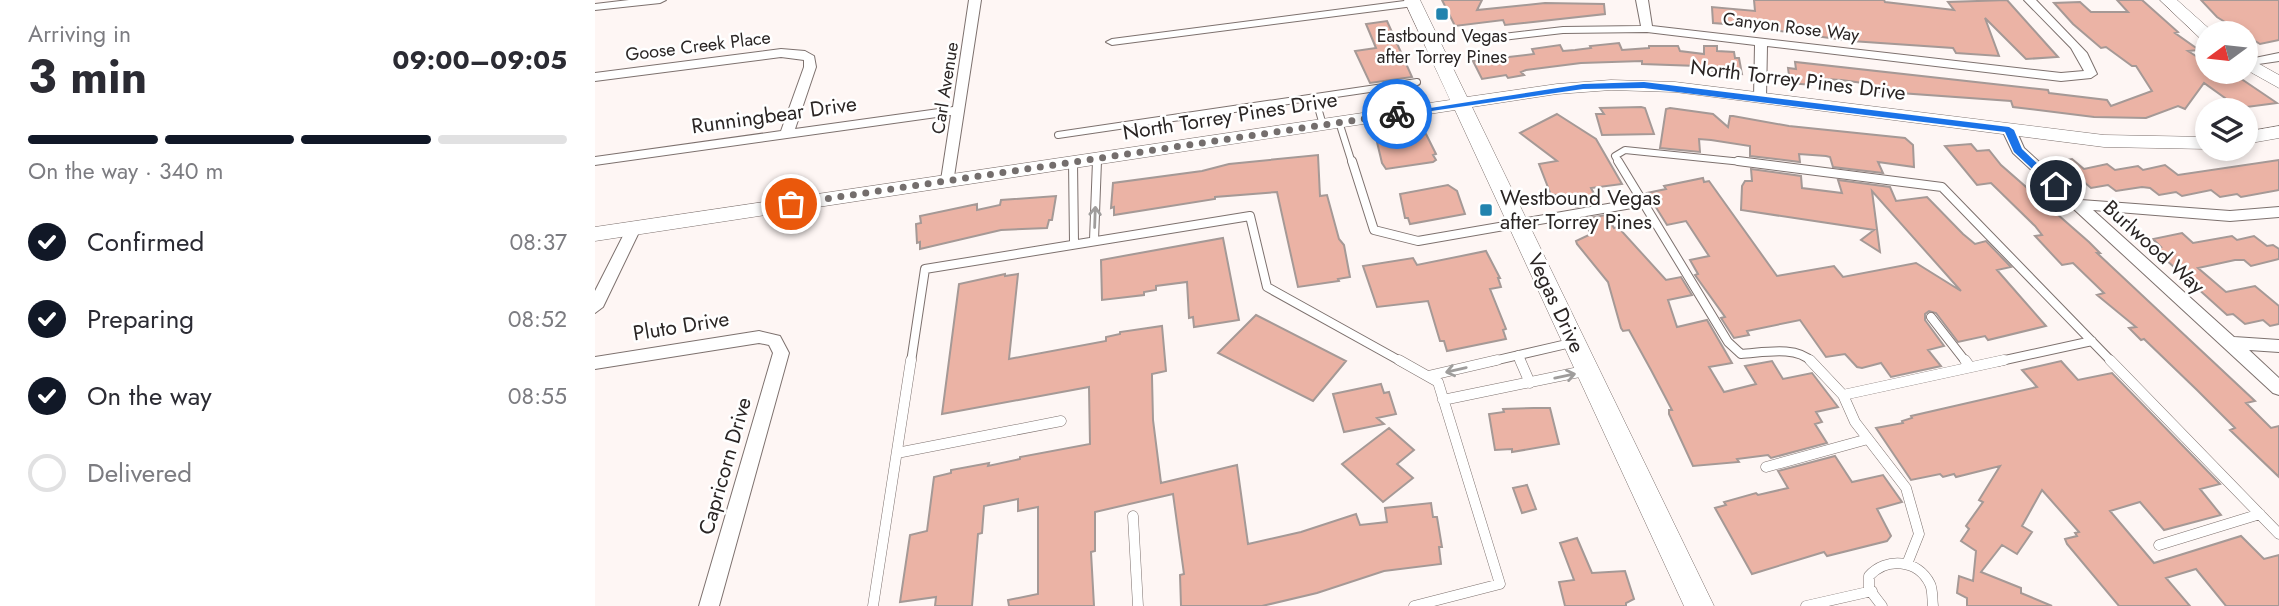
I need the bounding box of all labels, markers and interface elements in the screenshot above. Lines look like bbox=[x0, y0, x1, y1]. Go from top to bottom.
marker: Eastbound Vegas after Torrey Pines bbox=[1434, 6, 1450, 22]
street label: Canyon Rose Way bbox=[1721, 6, 1861, 48]
text: Arriving in bbox=[28, 17, 131, 51]
north arrow bbox=[2195, 21, 2257, 84]
map controls bbox=[2195, 21, 2258, 161]
place label: Eastbound Vegas after Torrey Pines bbox=[1377, 23, 1507, 70]
street label: Goose Creek Place bbox=[624, 24, 772, 68]
street label: Carl Avenue bbox=[925, 40, 965, 136]
text: 09:00–09:05 bbox=[392, 41, 567, 79]
text: 3 min bbox=[28, 44, 147, 110]
street label: North Torrey Pines Drive bbox=[1689, 52, 1908, 108]
courier bbox=[1362, 79, 1432, 149]
street label: North Torrey Pines Drive bbox=[1121, 84, 1340, 148]
street label: Runningbear Drive bbox=[690, 89, 859, 141]
icon: bike bbox=[1378, 95, 1416, 133]
button: layers bbox=[2195, 98, 2258, 161]
text: On the way · 340 m bbox=[28, 154, 224, 188]
pin bbox=[2026, 156, 2086, 216]
icon: home bbox=[2037, 167, 2075, 205]
pin bbox=[761, 174, 821, 234]
place label: Westbound Vegas after Torrey Pines bbox=[1500, 183, 1661, 237]
icon: bag bbox=[772, 185, 810, 223]
street label: Burlwood Way bbox=[2096, 193, 2212, 301]
marker: Westbound Vegas after Torrey Pines bbox=[1478, 202, 1494, 218]
one-way arrow bbox=[1088, 206, 1102, 229]
icon: check bbox=[28, 223, 66, 261]
text: Confirmed bbox=[87, 223, 204, 261]
text: 08:37 bbox=[509, 225, 567, 259]
street label: Vegas Drive bbox=[1520, 248, 1592, 358]
icon: check bbox=[28, 300, 66, 338]
text: Preparing bbox=[87, 300, 194, 338]
text: 08:52 bbox=[508, 302, 567, 336]
street label: Pluto Drive bbox=[631, 304, 731, 348]
one-way arrow bbox=[1445, 364, 1468, 377]
one-way arrow bbox=[1553, 368, 1576, 382]
icon: check bbox=[28, 377, 66, 415]
text: On the way bbox=[87, 377, 212, 415]
text: 08:55 bbox=[508, 379, 567, 413]
street label: Capricorn Drive bbox=[691, 394, 759, 538]
text: Delivered bbox=[87, 454, 192, 492]

